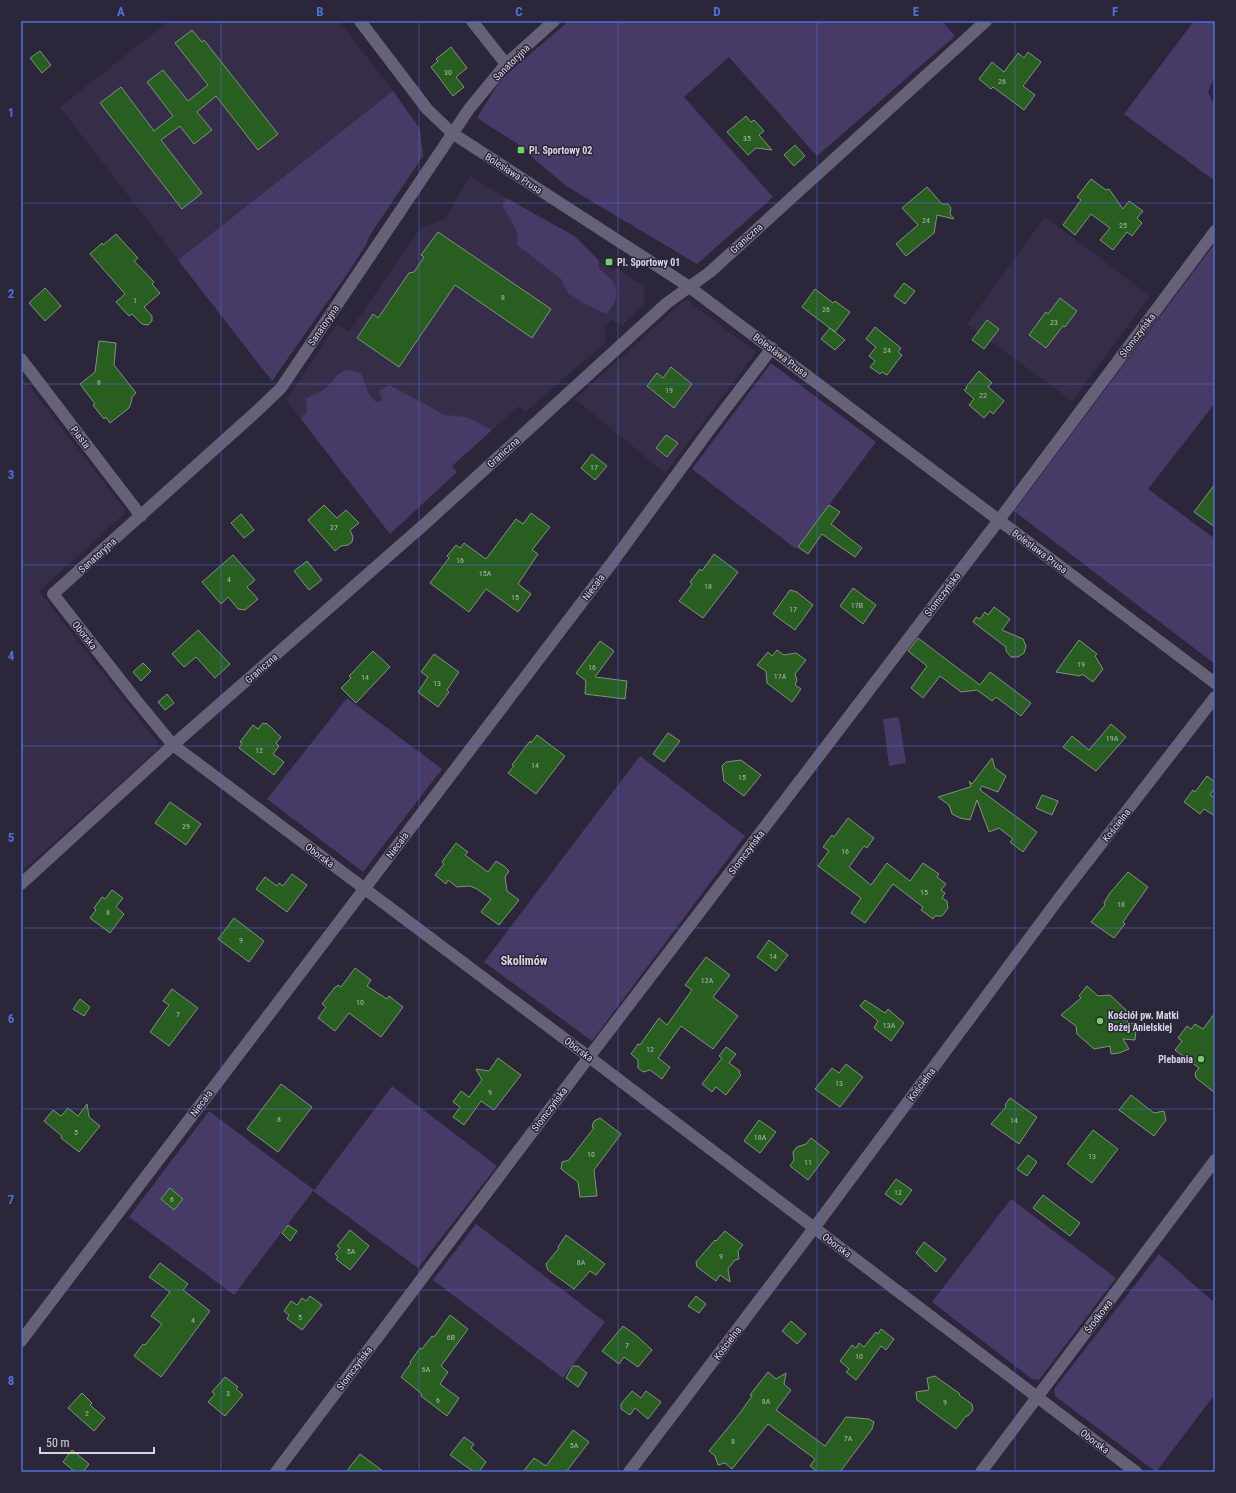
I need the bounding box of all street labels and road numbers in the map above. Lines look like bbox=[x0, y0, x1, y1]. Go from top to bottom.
street label: Sanatoryjna bbox=[491, 42, 532, 83]
street label: Bolesława Prusa bbox=[483, 151, 544, 196]
street label: Graniczna bbox=[728, 221, 765, 256]
street label: Sanatoryjna bbox=[306, 303, 341, 348]
street label: Słomczyńska bbox=[1117, 311, 1158, 359]
street label: Bolesława Prusa bbox=[751, 331, 810, 380]
street label: Piasta bbox=[69, 424, 93, 451]
street label: Graniczna bbox=[485, 435, 522, 470]
street label: Bolesława Prusa bbox=[1010, 527, 1069, 576]
street label: Sanatoryjna bbox=[76, 536, 119, 575]
street label: Słomczyńska bbox=[922, 570, 963, 618]
street label: Niecała bbox=[580, 572, 607, 603]
street label: Oborska bbox=[70, 619, 99, 652]
street label: Graniczna bbox=[243, 651, 280, 685]
street label: Kościelna bbox=[1100, 807, 1133, 844]
street label: Słomczyńska bbox=[726, 828, 767, 876]
street label: Niecała bbox=[384, 830, 411, 861]
street label: Oborska bbox=[303, 841, 336, 870]
street label: Oborska bbox=[562, 1035, 595, 1064]
street label: Kościelna bbox=[905, 1065, 937, 1103]
street label: Słomczyńska bbox=[529, 1085, 570, 1133]
street label: Niecała bbox=[188, 1088, 215, 1119]
street label: Oborska bbox=[820, 1231, 853, 1260]
street label: Środkowa bbox=[1081, 1297, 1115, 1335]
street label: Kościelna bbox=[711, 1324, 743, 1362]
street label: Słomczyńska bbox=[334, 1344, 375, 1392]
street label: Oborska bbox=[1078, 1427, 1111, 1456]

